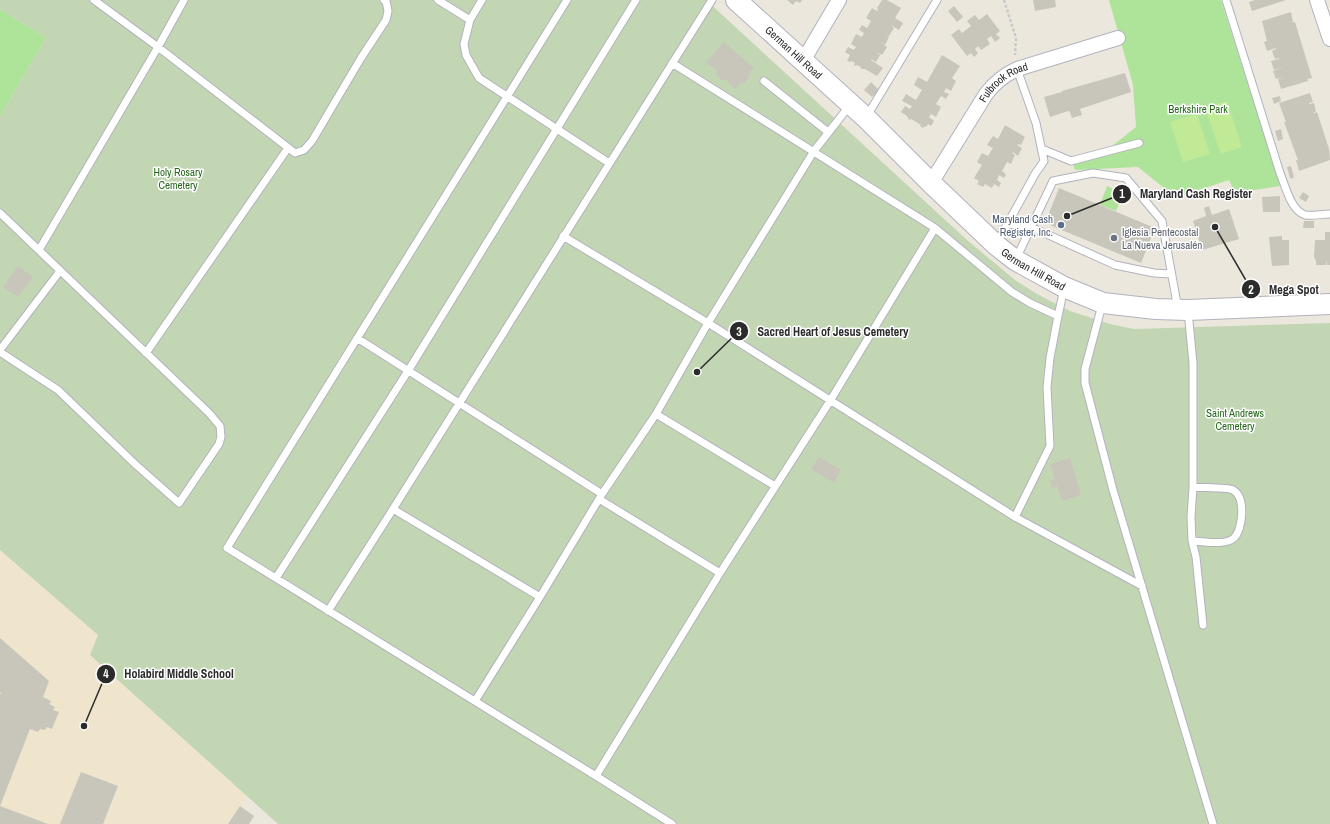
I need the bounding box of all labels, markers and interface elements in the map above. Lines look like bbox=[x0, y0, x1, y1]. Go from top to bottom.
street label: German Hill Road bbox=[762, 23, 825, 82]
street label: Fulbrook Road bbox=[976, 59, 1029, 105]
park label: Berkshire Park bbox=[1168, 102, 1228, 116]
park label: Holy Rosary Cemetery bbox=[153, 165, 203, 192]
callout: Maryland Cash Register bbox=[1112, 182, 1260, 206]
text: 1 bbox=[1119, 186, 1125, 202]
text: Maryland Cash Register bbox=[1140, 186, 1252, 202]
place label: Maryland Cash Register, Inc. bbox=[992, 212, 1053, 239]
marker: Maryland Cash Register, Inc. bbox=[1056, 220, 1066, 230]
place label: Iglesia Pentecostal La Nueva Jerusalén bbox=[1122, 225, 1202, 252]
marker: Iglesia Pentecostal La Nueva Jerusalén bbox=[1109, 233, 1119, 243]
street label: German Hill Road bbox=[998, 245, 1068, 293]
callout: Mega Spot bbox=[1241, 277, 1327, 301]
text: 2 bbox=[1248, 282, 1254, 298]
text: Mega Spot bbox=[1269, 282, 1320, 298]
callout: Sacred Heart of Jesus Cemetery bbox=[729, 319, 916, 343]
text: 3 bbox=[736, 324, 742, 340]
text: Sacred Heart of Jesus Cemetery bbox=[758, 324, 909, 340]
park label: Saint Andrews Cemetery bbox=[1206, 406, 1265, 433]
callout: Holabird Middle School bbox=[96, 662, 242, 686]
text: 4 bbox=[103, 666, 109, 682]
text: Holabird Middle School bbox=[124, 666, 234, 682]

